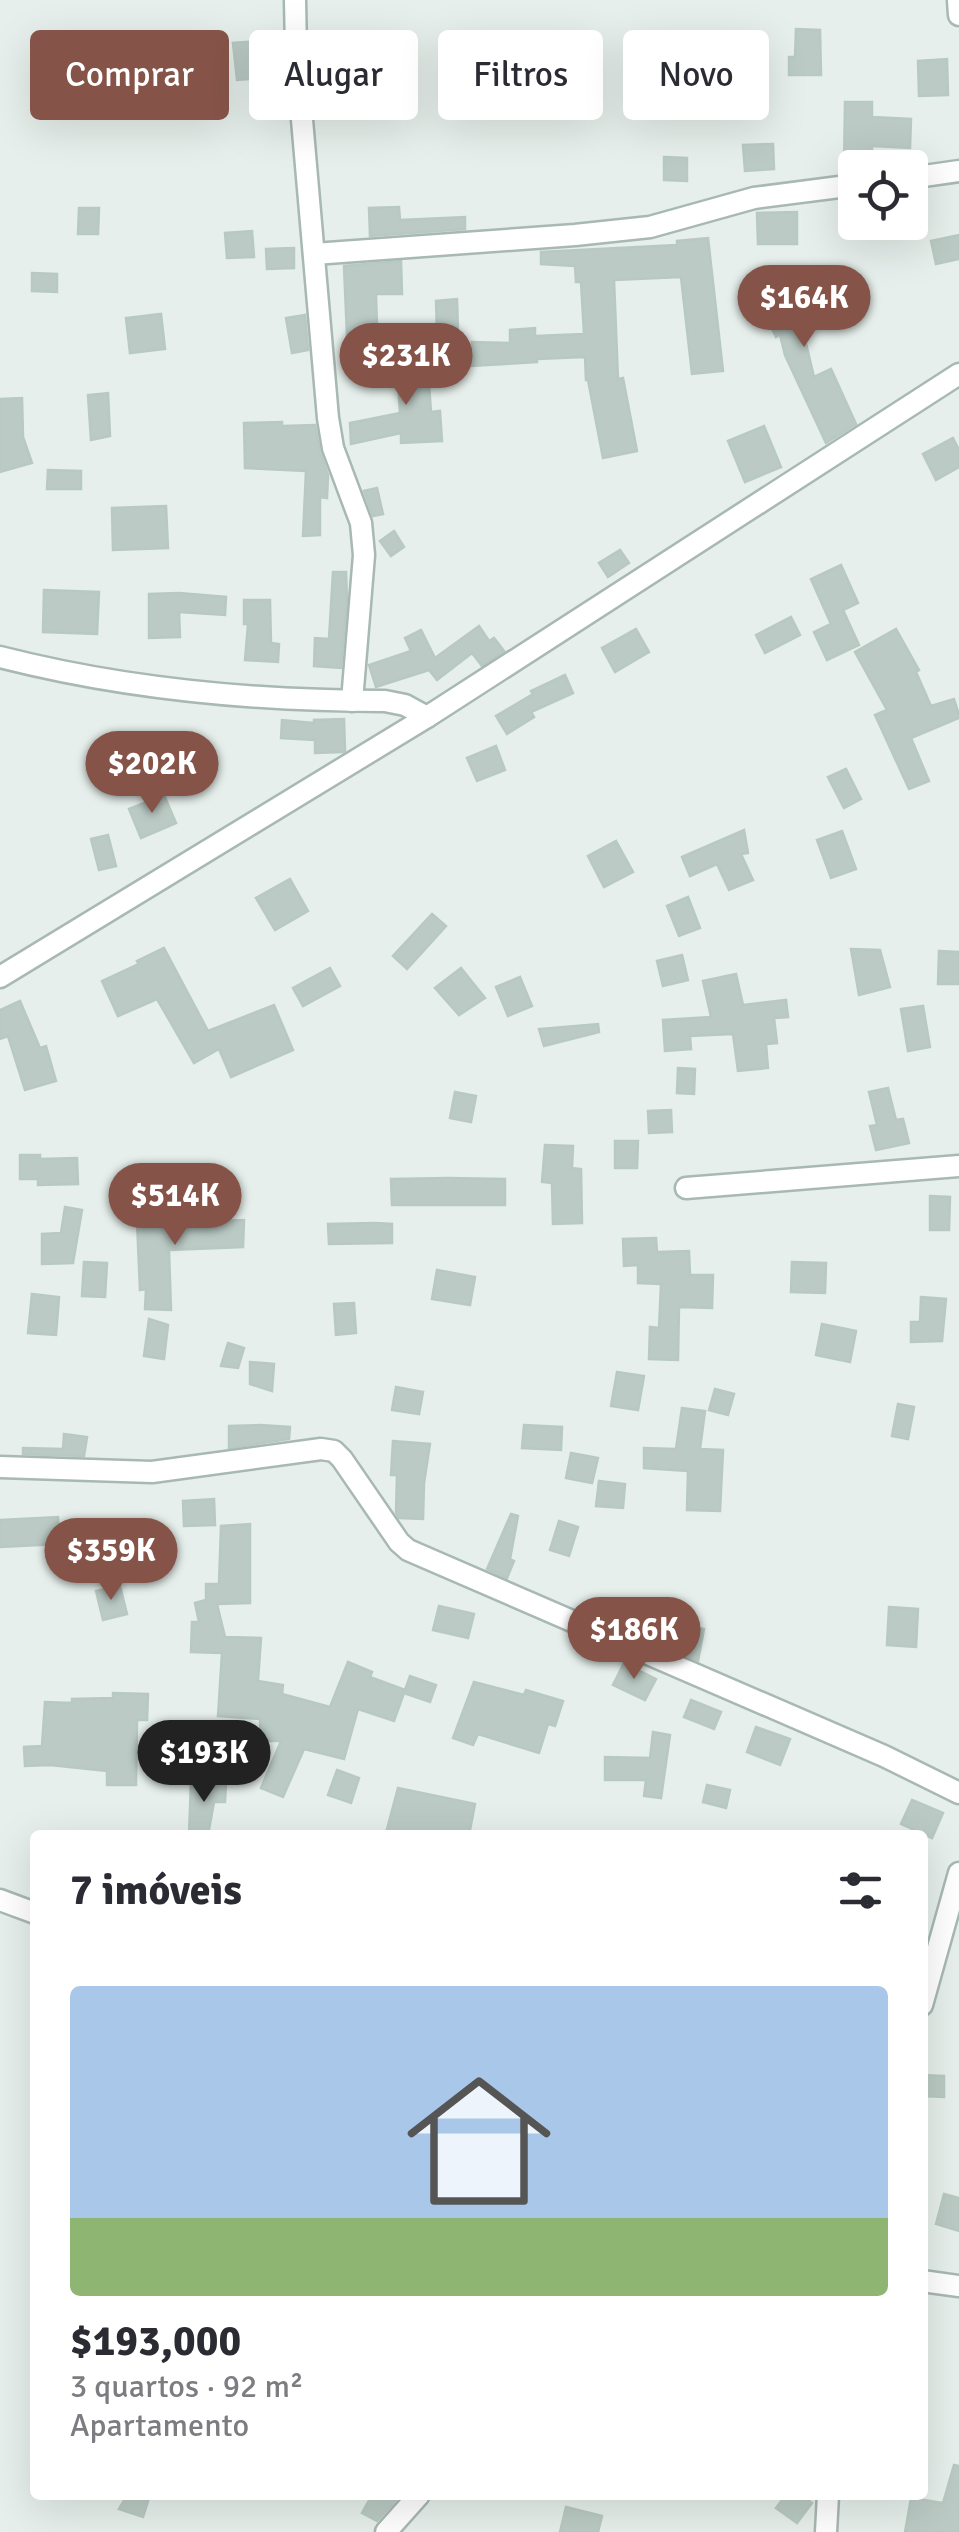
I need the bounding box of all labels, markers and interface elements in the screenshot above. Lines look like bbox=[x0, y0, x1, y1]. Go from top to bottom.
chip: Comprar bbox=[30, 30, 229, 120]
chip: Alugar bbox=[249, 30, 418, 120]
chip: Filtros bbox=[438, 30, 603, 120]
chip: Novo bbox=[623, 30, 769, 120]
map controls bbox=[838, 150, 928, 240]
button: locate bbox=[838, 150, 928, 240]
pin: $164K bbox=[734, 265, 874, 350]
text: $164K bbox=[760, 278, 848, 317]
pin: $231K bbox=[336, 323, 476, 408]
text: $231K bbox=[362, 336, 450, 375]
pin: $202K bbox=[82, 731, 222, 816]
text: $202K bbox=[108, 744, 196, 783]
pin: $514K bbox=[105, 1163, 245, 1248]
text: $514K bbox=[131, 1176, 219, 1215]
pin: $359K bbox=[41, 1518, 181, 1603]
text: $359K bbox=[67, 1531, 155, 1570]
pin: $186K bbox=[564, 1597, 704, 1682]
text: $186K bbox=[590, 1610, 678, 1649]
pin: $193K bbox=[134, 1720, 274, 1805]
text: $193K bbox=[160, 1733, 248, 1772]
icon: filters bbox=[833, 1863, 888, 1918]
text: 7 imóveis bbox=[70, 1865, 242, 1916]
icon: home bbox=[389, 2051, 569, 2231]
text: $193,000 bbox=[70, 2316, 241, 2367]
text: 3 quartos · 92 m² bbox=[70, 2367, 303, 2406]
text: Apartamento bbox=[70, 2406, 249, 2445]

